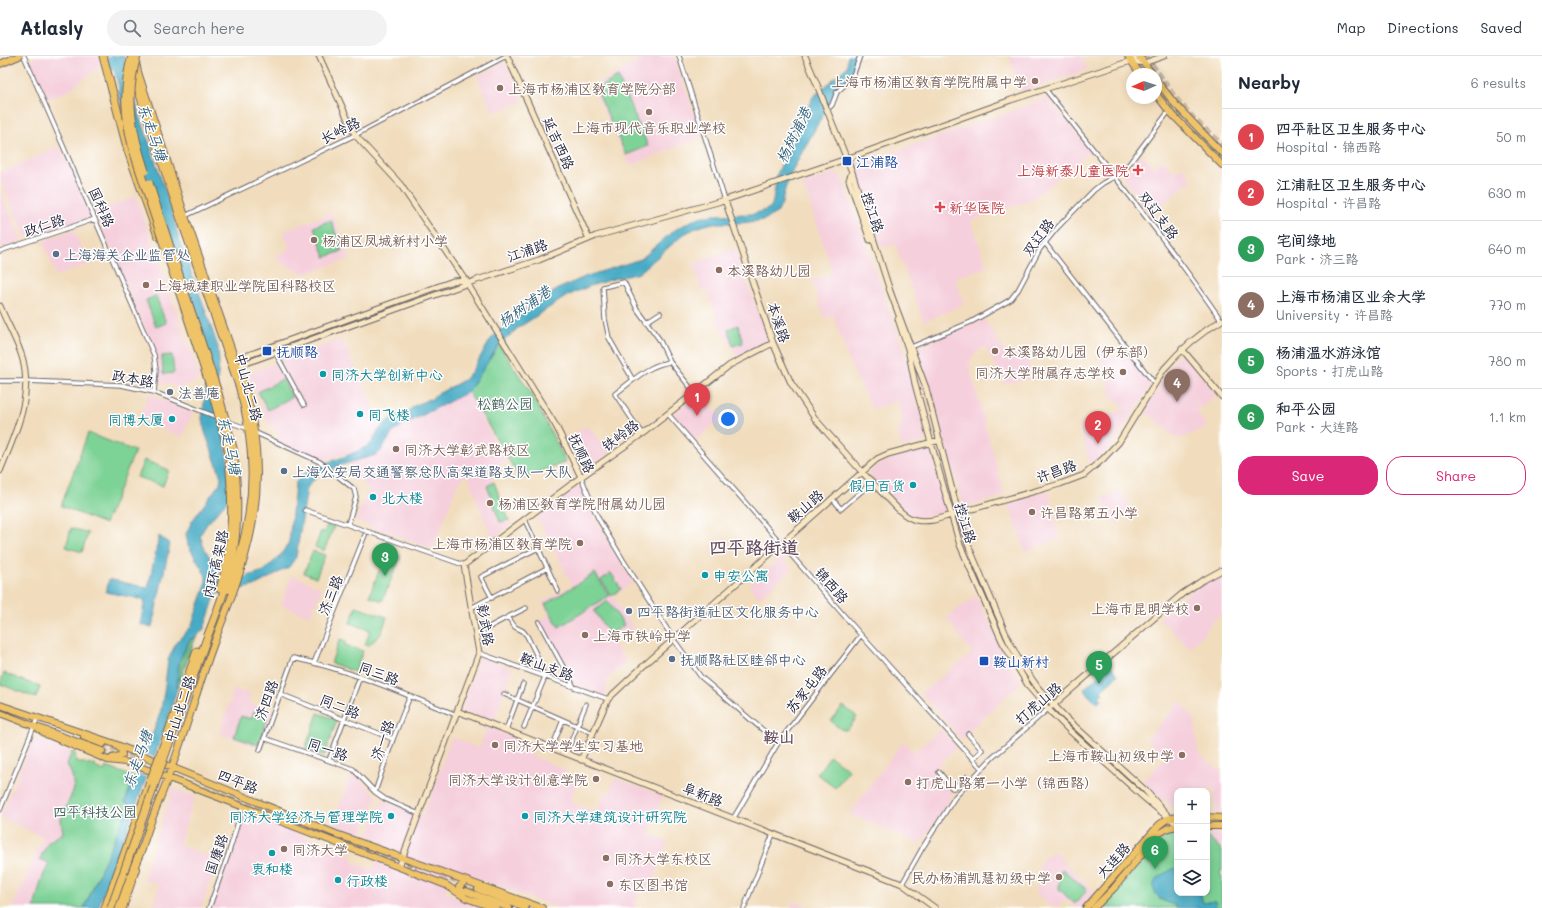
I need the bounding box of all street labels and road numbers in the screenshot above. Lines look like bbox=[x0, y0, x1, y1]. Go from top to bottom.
street label: 长岭路 bbox=[317, 112, 363, 148]
street label: 延吉西路 bbox=[539, 114, 579, 172]
street label: 国科路 bbox=[85, 184, 119, 230]
street label: 双辽支路 bbox=[1135, 187, 1183, 243]
street label: 控江路 bbox=[857, 189, 889, 235]
street label: 政仁路 bbox=[21, 209, 67, 241]
street label: 双辽路 bbox=[1018, 214, 1058, 260]
street label: 江浦路 bbox=[504, 234, 550, 266]
street label: 本溪路 bbox=[763, 299, 795, 345]
street label: 中山北二路 bbox=[231, 351, 267, 423]
street label: 政本路 bbox=[111, 365, 155, 391]
street label: 铁岭路 bbox=[598, 415, 642, 455]
street label: 抚顺路 bbox=[565, 430, 599, 476]
street label: 许昌路 bbox=[1033, 455, 1079, 487]
street label: 鞍山路 bbox=[783, 485, 827, 527]
street label: 控江路 bbox=[951, 500, 981, 546]
street label: 内环高架路 bbox=[198, 528, 232, 600]
street label: 锦西路 bbox=[811, 563, 853, 607]
street label: 济三路 bbox=[313, 572, 347, 618]
street label: 彰武路 bbox=[473, 603, 499, 647]
street label: 鞍山支路 bbox=[517, 647, 577, 685]
street label: 同三路 bbox=[356, 657, 402, 689]
street label: 苏家屯路 bbox=[781, 661, 831, 717]
street label: 中山北二路 bbox=[159, 673, 199, 745]
street label: 济四路 bbox=[250, 677, 282, 723]
street label: 打虎山路 bbox=[1011, 677, 1065, 729]
street label: 同二路 bbox=[317, 689, 363, 723]
street label: 济一路 bbox=[366, 717, 398, 763]
street label: 同一路 bbox=[305, 733, 351, 765]
street label: 四平路 bbox=[215, 764, 261, 798]
street label: 阜新路 bbox=[680, 778, 726, 810]
street label: 国康路 bbox=[200, 831, 232, 877]
street label: 大连路 bbox=[1092, 838, 1134, 882]

